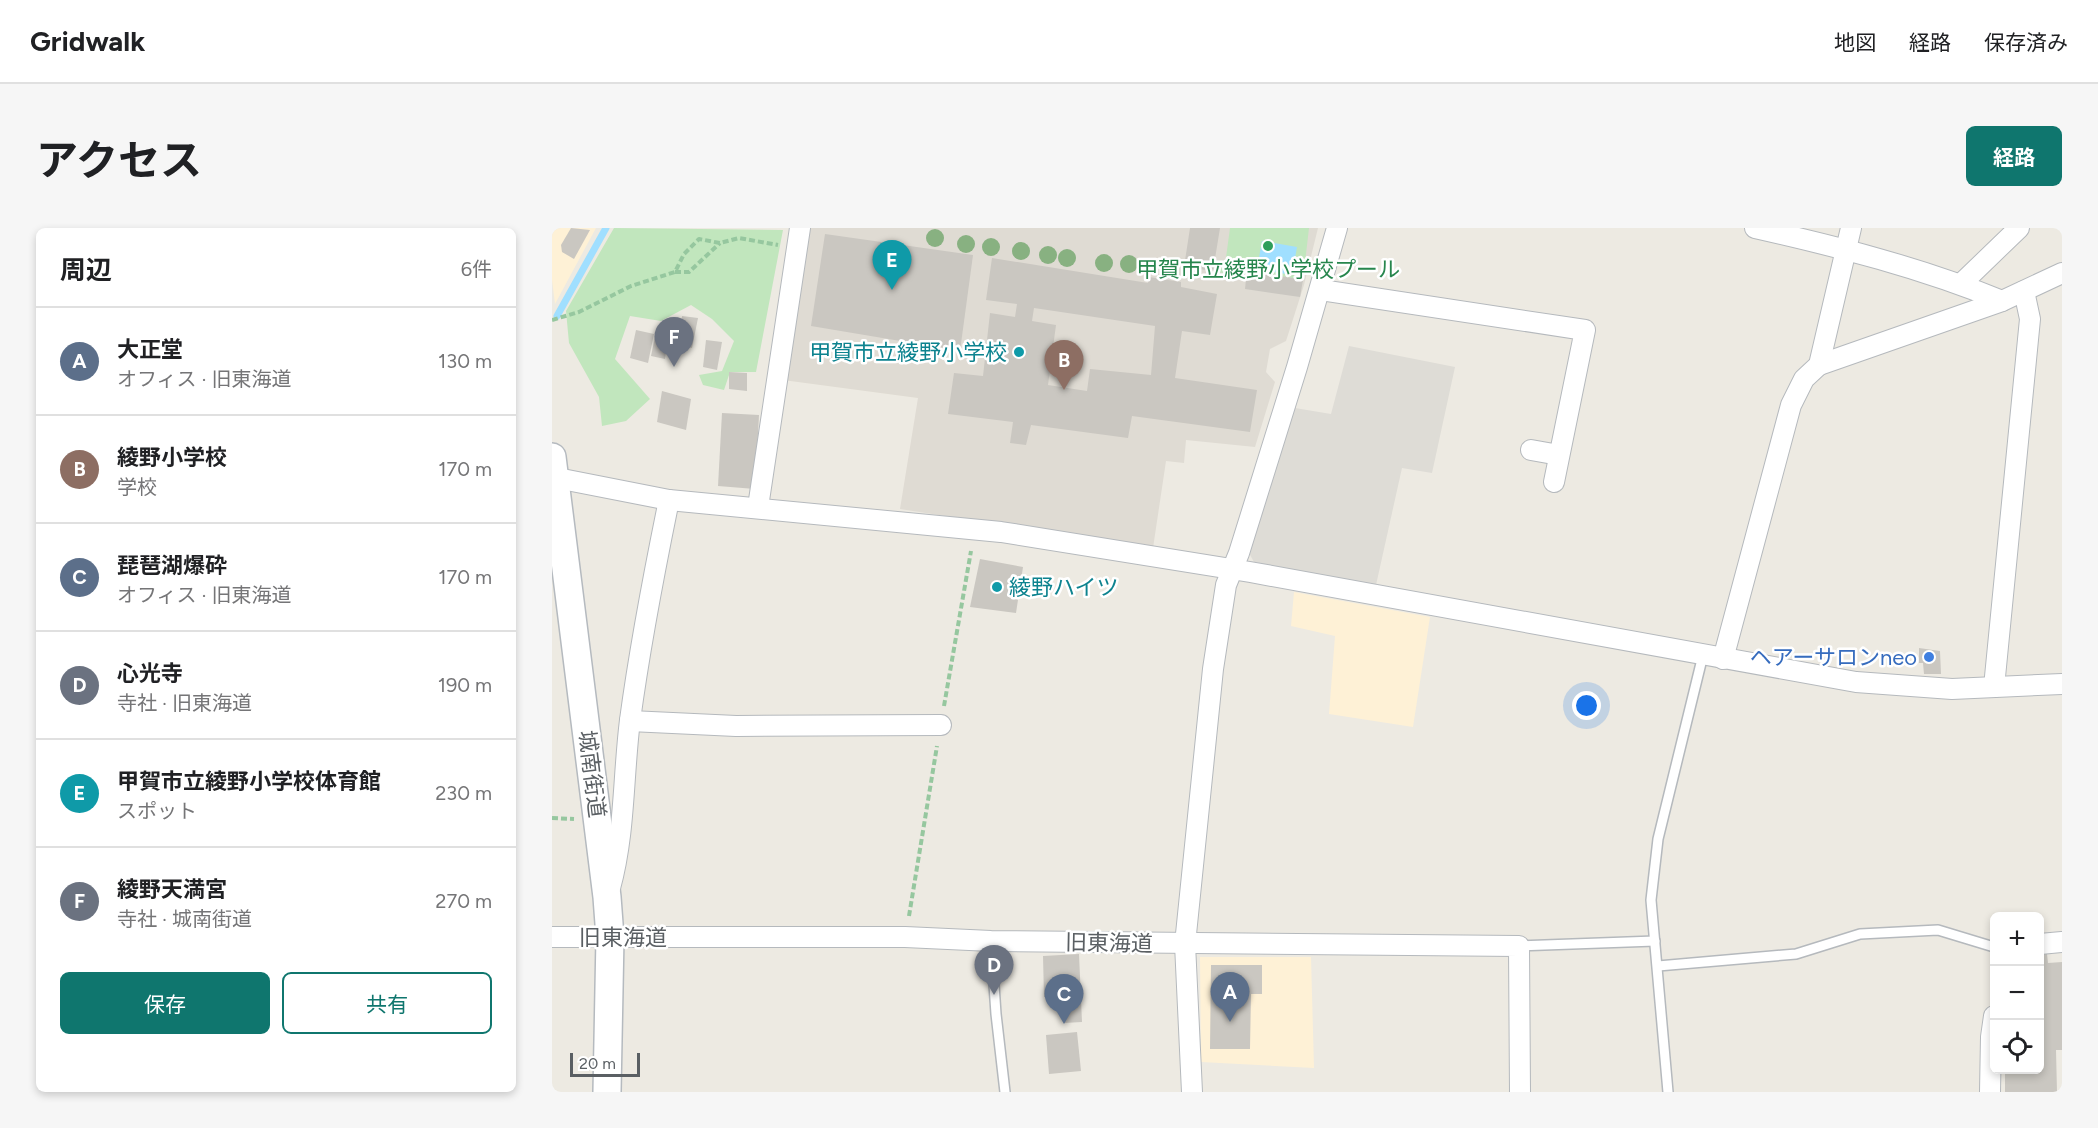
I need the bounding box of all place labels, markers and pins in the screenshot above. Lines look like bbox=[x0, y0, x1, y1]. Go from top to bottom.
marker: 甲賀市立綾野小学校プール bbox=[1261, 239, 1275, 253]
pin: E bbox=[872, 241, 912, 290]
place label: 甲賀市立綾野小学校プール bbox=[1136, 256, 1400, 283]
pin: F bbox=[654, 318, 694, 367]
place label: 甲賀市立綾野小学校 bbox=[809, 339, 1007, 366]
pin: B bbox=[1044, 340, 1084, 390]
marker: 甲賀市立綾野小学校 bbox=[1012, 345, 1026, 359]
place label: 綾野ハイツ bbox=[1009, 574, 1119, 601]
marker: 綾野ハイツ bbox=[990, 580, 1004, 594]
place label: ヘアーサロンneo bbox=[1750, 644, 1917, 671]
marker: ヘアーサロンneo bbox=[1922, 650, 1936, 664]
pin: D bbox=[974, 946, 1014, 995]
pin: A bbox=[1210, 972, 1250, 1022]
pin: C bbox=[1044, 974, 1084, 1024]

